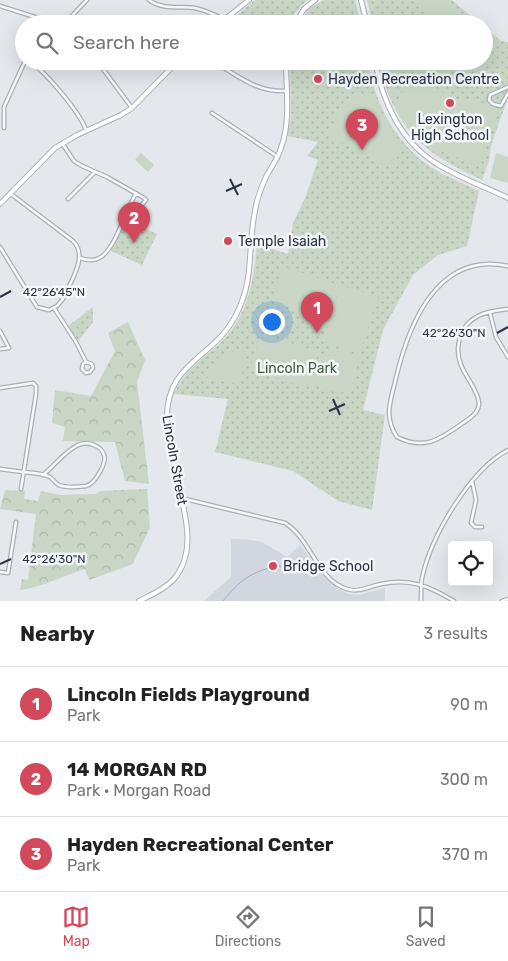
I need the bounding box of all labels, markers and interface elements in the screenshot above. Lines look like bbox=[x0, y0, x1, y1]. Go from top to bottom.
search box bbox=[15, 15, 493, 70]
icon: search bbox=[33, 29, 61, 57]
text: Search here bbox=[73, 31, 180, 54]
place label: Hayden Recreation Centre bbox=[328, 71, 499, 88]
marker: Hayden Recreation Centre bbox=[312, 73, 324, 85]
marker: Lexington High School bbox=[444, 97, 456, 109]
pin: 3 bbox=[346, 109, 378, 150]
place label: Lexington High School bbox=[411, 111, 489, 144]
pin: 2 bbox=[118, 202, 150, 243]
place label: Temple Isaiah bbox=[238, 233, 326, 250]
marker: Temple Isaiah bbox=[222, 235, 234, 247]
text: 42°26'45"N bbox=[23, 285, 85, 299]
pin: 1 bbox=[301, 292, 333, 333]
your location bbox=[259, 309, 285, 335]
text: 42°26'30"N bbox=[422, 326, 486, 340]
park label: Lincoln Park bbox=[257, 360, 338, 377]
street label: Lincoln Street bbox=[158, 414, 191, 507]
map controls bbox=[448, 541, 493, 586]
button: locate bbox=[448, 541, 493, 586]
text: 42°26'30"N bbox=[22, 552, 86, 566]
place label: Bridge School bbox=[283, 558, 373, 575]
marker: Bridge School bbox=[267, 560, 279, 572]
text: Nearby bbox=[20, 621, 95, 646]
text: 3 results bbox=[423, 624, 488, 643]
text: Lincoln Fields Playground bbox=[67, 683, 310, 706]
text: 1 bbox=[32, 695, 40, 714]
text: 90 m bbox=[450, 695, 488, 714]
text: Park bbox=[67, 706, 100, 725]
text: 14 MORGAN RD bbox=[67, 758, 207, 781]
text: 2 bbox=[31, 770, 41, 789]
text: 300 m bbox=[440, 770, 488, 789]
text: Park · Morgan Road bbox=[67, 781, 211, 800]
text: Hayden Recreational Center bbox=[67, 833, 333, 856]
text: 3 bbox=[31, 845, 41, 864]
text: 370 m bbox=[442, 845, 488, 864]
text: Park bbox=[67, 856, 100, 875]
tab: Map bbox=[62, 903, 90, 950]
tab: Directions bbox=[215, 903, 281, 950]
tab: Saved bbox=[406, 903, 446, 950]

